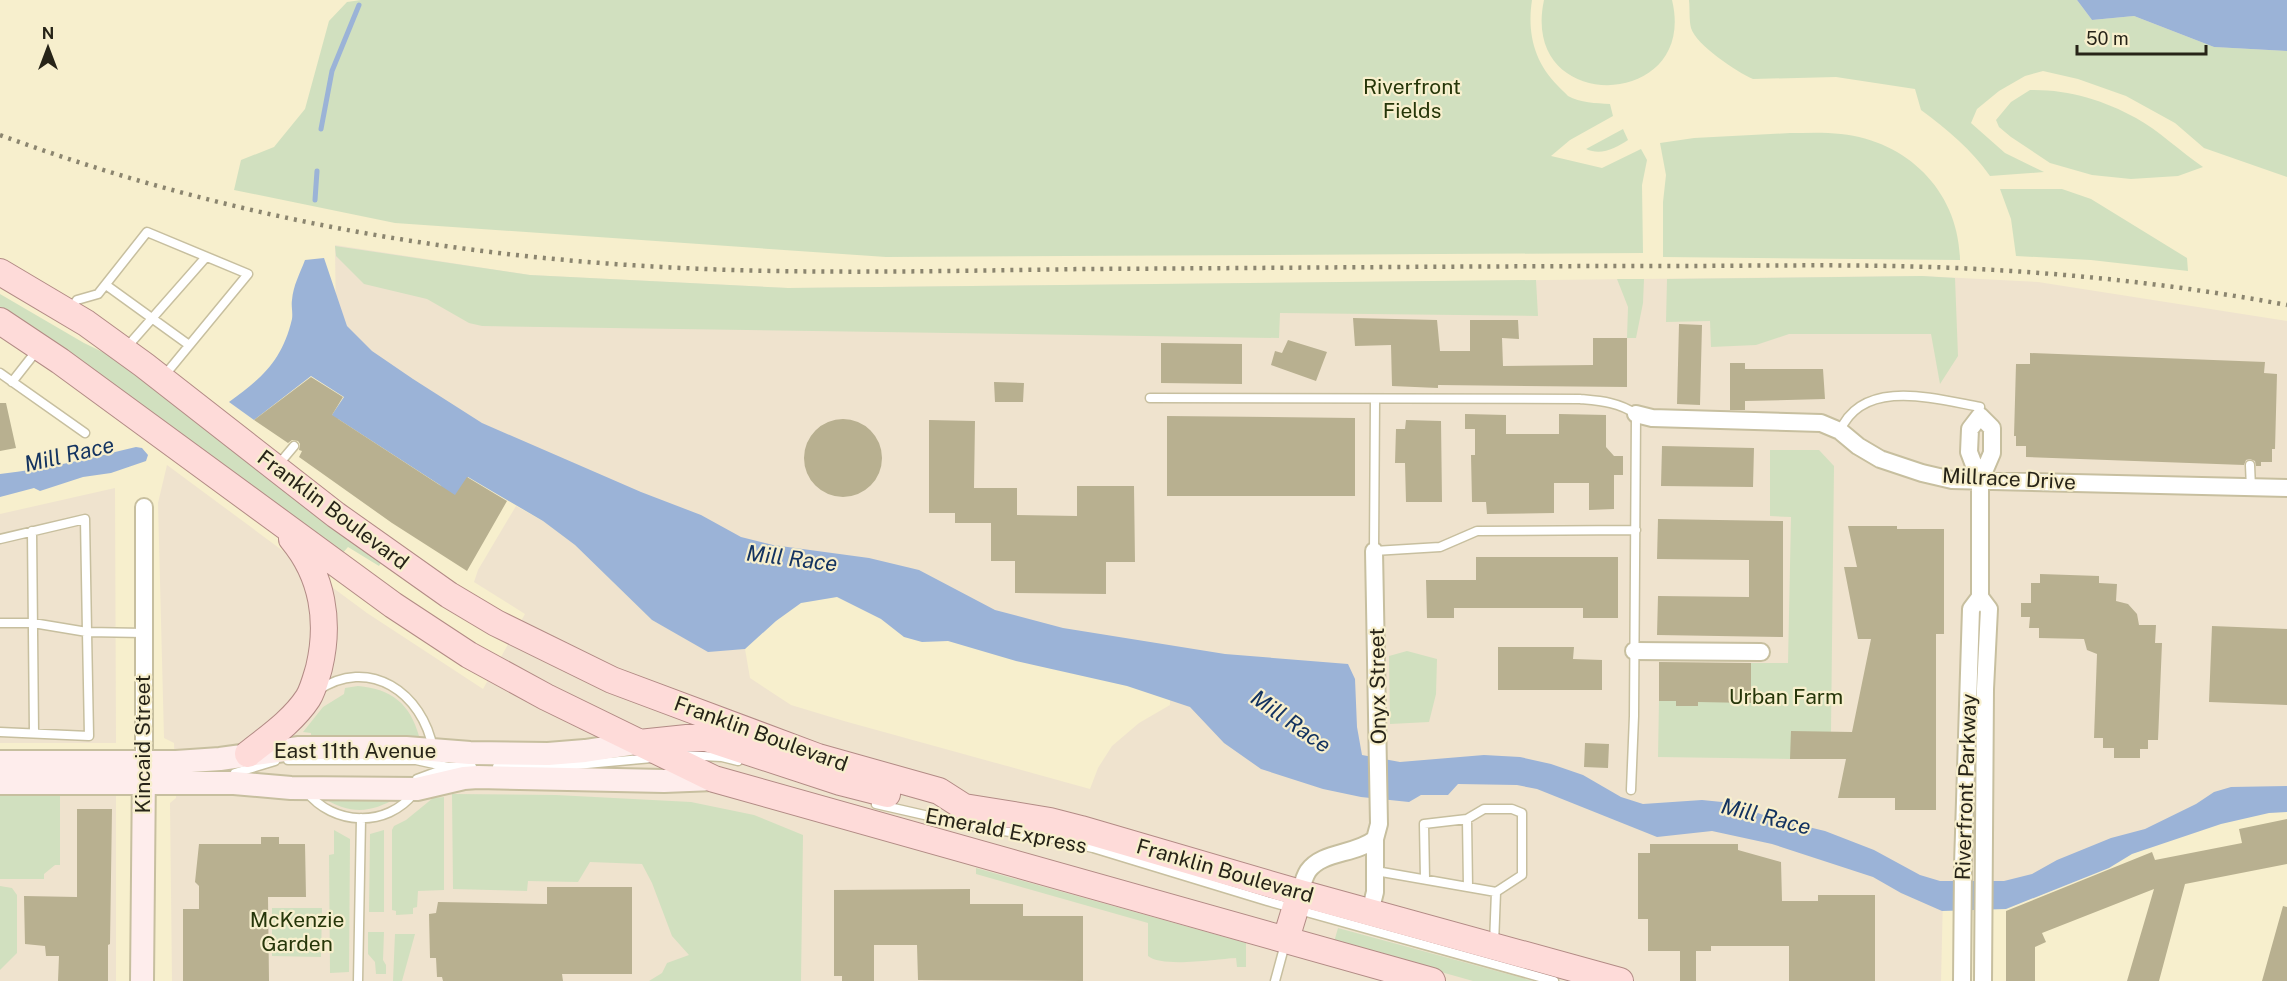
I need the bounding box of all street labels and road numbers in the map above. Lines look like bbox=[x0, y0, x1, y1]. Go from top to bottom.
street label: Franklin Boulevard bbox=[253, 445, 414, 575]
street label: Millrace Drive bbox=[1941, 463, 2077, 494]
street label: Onyx Street bbox=[1364, 628, 1391, 745]
street label: Kincaid Street bbox=[130, 675, 155, 813]
street label: Franklin Boulevard bbox=[671, 690, 851, 777]
street label: Riverfront Parkway bbox=[1950, 693, 1981, 881]
street label: East 11th Avenue bbox=[274, 738, 436, 763]
street label: Emerald Express bbox=[923, 803, 1089, 858]
street label: Franklin Boulevard bbox=[1134, 833, 1317, 908]

